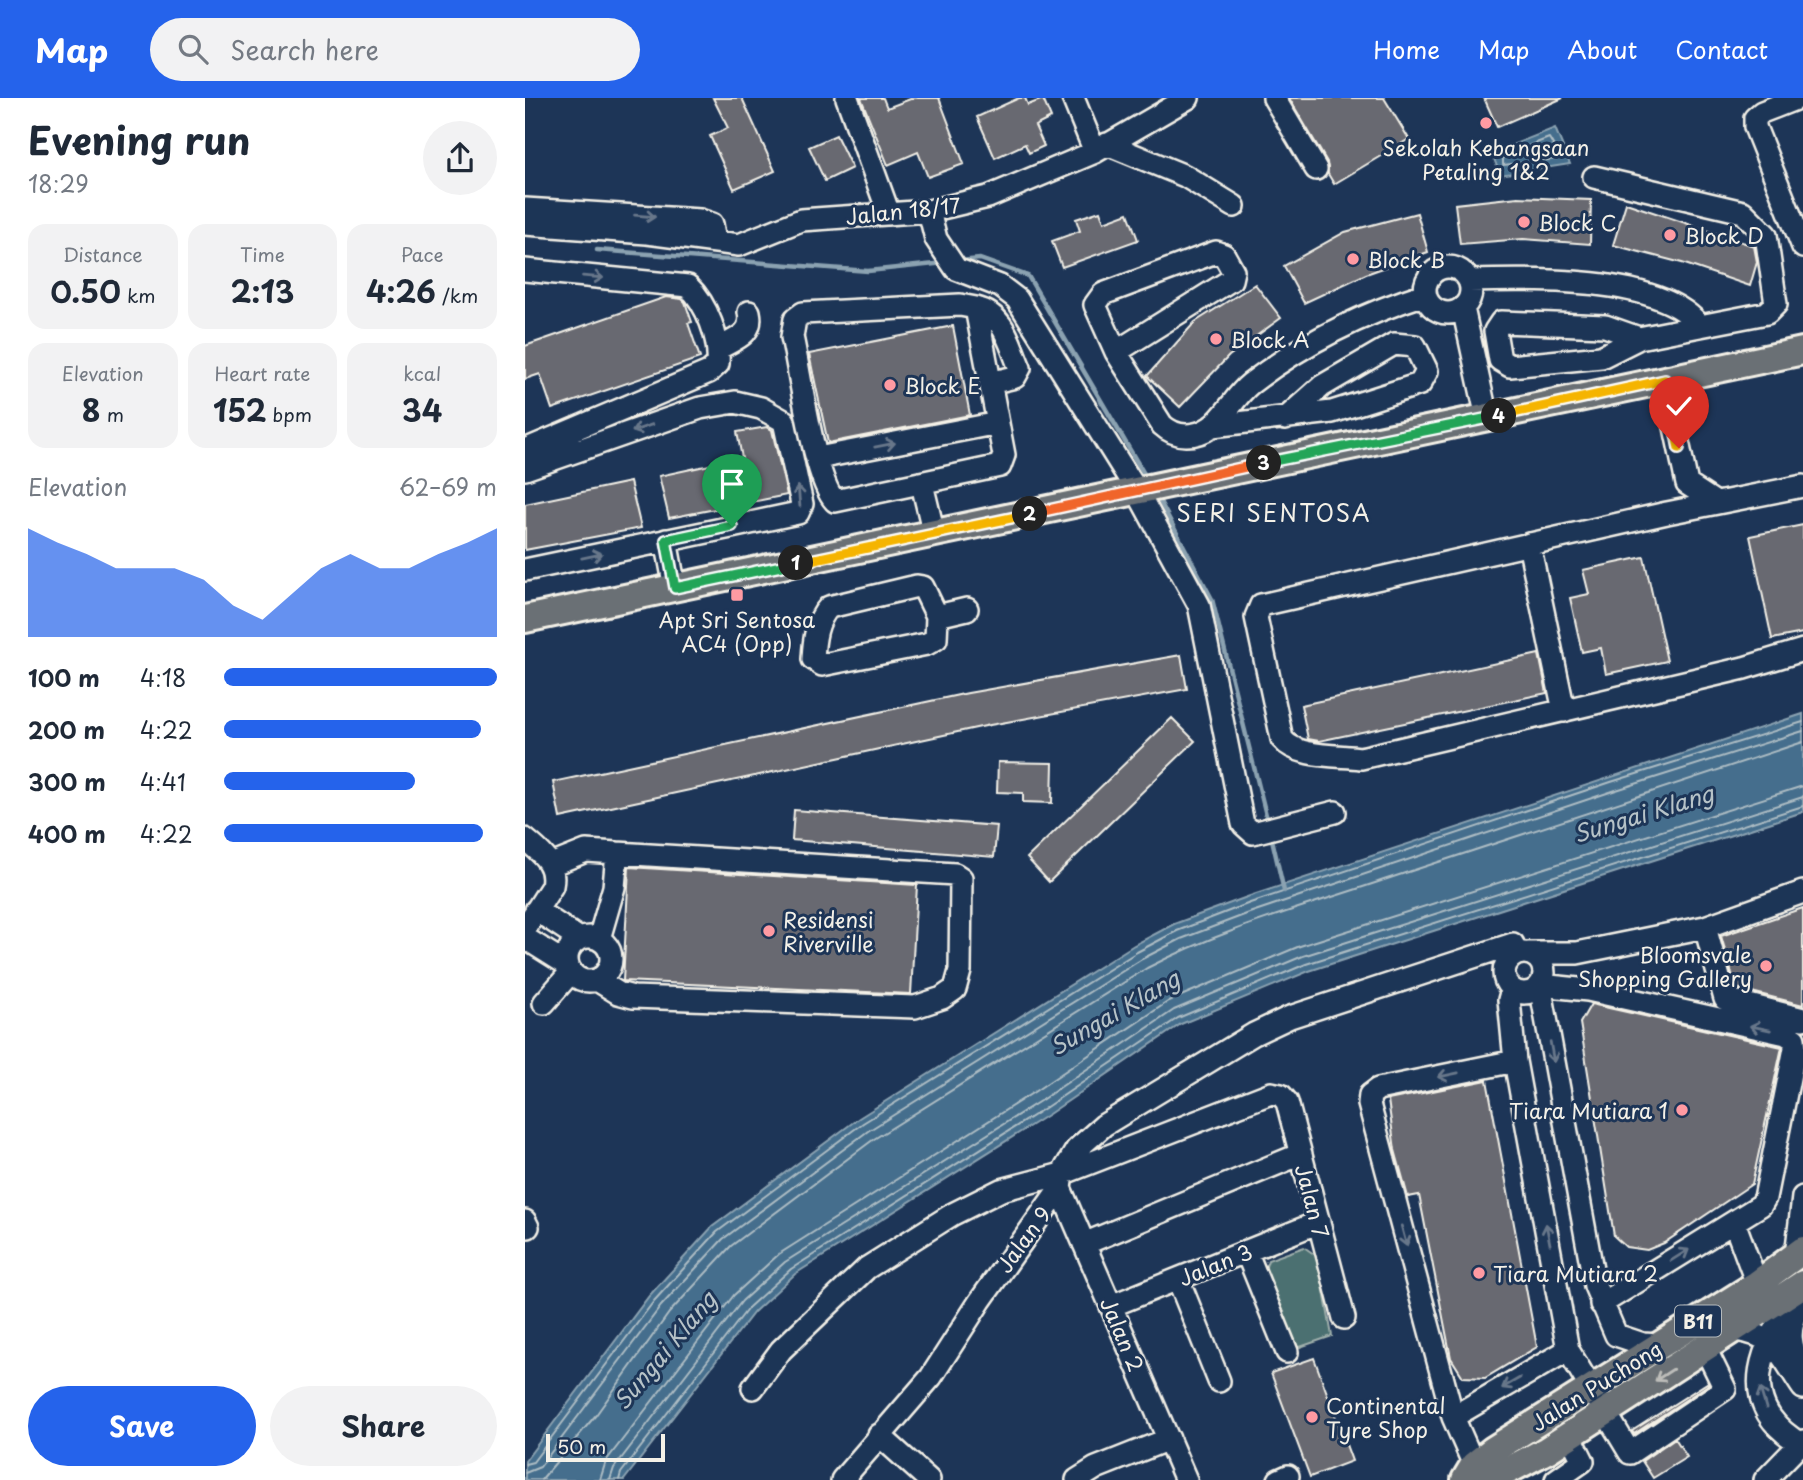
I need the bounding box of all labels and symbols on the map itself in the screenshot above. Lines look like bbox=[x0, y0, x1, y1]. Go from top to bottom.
marker: Sekolah Kebangsaan Petaling 1&2 bbox=[1478, 115, 1494, 131]
place label: Sekolah Kebangsaan Petaling 1&2 bbox=[1383, 131, 1589, 187]
street label: Jalan 18/17 bbox=[844, 188, 962, 232]
place label: Block C bbox=[1538, 206, 1617, 238]
one-way arrow bbox=[634, 210, 656, 223]
marker: Block C bbox=[1516, 214, 1532, 230]
place label: Block D bbox=[1684, 219, 1764, 251]
marker: Block D bbox=[1662, 227, 1678, 243]
place label: Block B bbox=[1367, 243, 1445, 275]
marker: Block B bbox=[1345, 251, 1361, 267]
one-way arrow bbox=[581, 271, 604, 284]
place label: Block A bbox=[1230, 323, 1309, 355]
marker: Block A bbox=[1208, 331, 1224, 347]
place label: Block E bbox=[904, 369, 980, 401]
pin bbox=[1649, 376, 1709, 448]
marker: Block E bbox=[882, 377, 898, 393]
pin: 4 bbox=[1481, 398, 1517, 434]
one-way arrow bbox=[632, 423, 654, 435]
one-way arrow bbox=[873, 438, 896, 451]
pin: 3 bbox=[1247, 446, 1281, 480]
pin bbox=[702, 454, 762, 526]
one-way arrow bbox=[792, 485, 805, 508]
district label: SERI SENTOSA bbox=[1176, 495, 1372, 530]
pin: 2 bbox=[1013, 496, 1047, 532]
pin: 1 bbox=[779, 546, 813, 580]
one-way arrow bbox=[580, 548, 603, 562]
marker: Apt Sri Sentosa AC4 (Opp) bbox=[729, 587, 745, 603]
place label: Apt Sri Sentosa AC4 (Opp) bbox=[659, 603, 815, 659]
water label: Sungai Klang bbox=[1569, 775, 1719, 851]
place label: Residensi Riverville bbox=[783, 903, 874, 959]
marker: Residensi Riverville bbox=[761, 923, 777, 939]
place label: Bloomsvale Shopping Gallery bbox=[1578, 938, 1752, 994]
marker: Bloomsvale Shopping Gallery bbox=[1758, 958, 1774, 974]
water label: Sungai Klang bbox=[1043, 960, 1187, 1063]
one-way arrow bbox=[1749, 1021, 1772, 1035]
one-way arrow bbox=[1546, 1040, 1560, 1063]
one-way arrow bbox=[1437, 1068, 1460, 1082]
place label: Tiara Mutiara 1 bbox=[1509, 1094, 1668, 1126]
marker: Tiara Mutiara 1 bbox=[1674, 1102, 1690, 1118]
street label: Jalan 7 bbox=[1288, 1161, 1338, 1241]
street label: Jalan 9 bbox=[988, 1199, 1058, 1279]
one-way arrow bbox=[1540, 1223, 1554, 1246]
one-way arrow bbox=[1398, 1224, 1411, 1246]
street label: Jalan 3 bbox=[1173, 1235, 1257, 1293]
one-way arrow bbox=[1670, 1248, 1689, 1263]
place label: Tiara Mutiara 2 bbox=[1493, 1257, 1658, 1289]
marker: Tiara Mutiara 2 bbox=[1471, 1265, 1487, 1281]
water label: Sungai Klang bbox=[604, 1282, 725, 1417]
street label: Jalan 2 bbox=[1093, 1292, 1153, 1376]
road number: B11 bbox=[1675, 1306, 1721, 1336]
street label: Jalan Puchong bbox=[1524, 1332, 1668, 1438]
one-way arrow bbox=[1655, 1367, 1674, 1382]
one-way arrow bbox=[1501, 1376, 1521, 1390]
one-way arrow bbox=[1755, 1388, 1768, 1410]
place label: Continental Tyre Shop bbox=[1326, 1389, 1446, 1445]
marker: Continental Tyre Shop bbox=[1304, 1409, 1320, 1425]
scale bar bbox=[546, 1431, 665, 1463]

